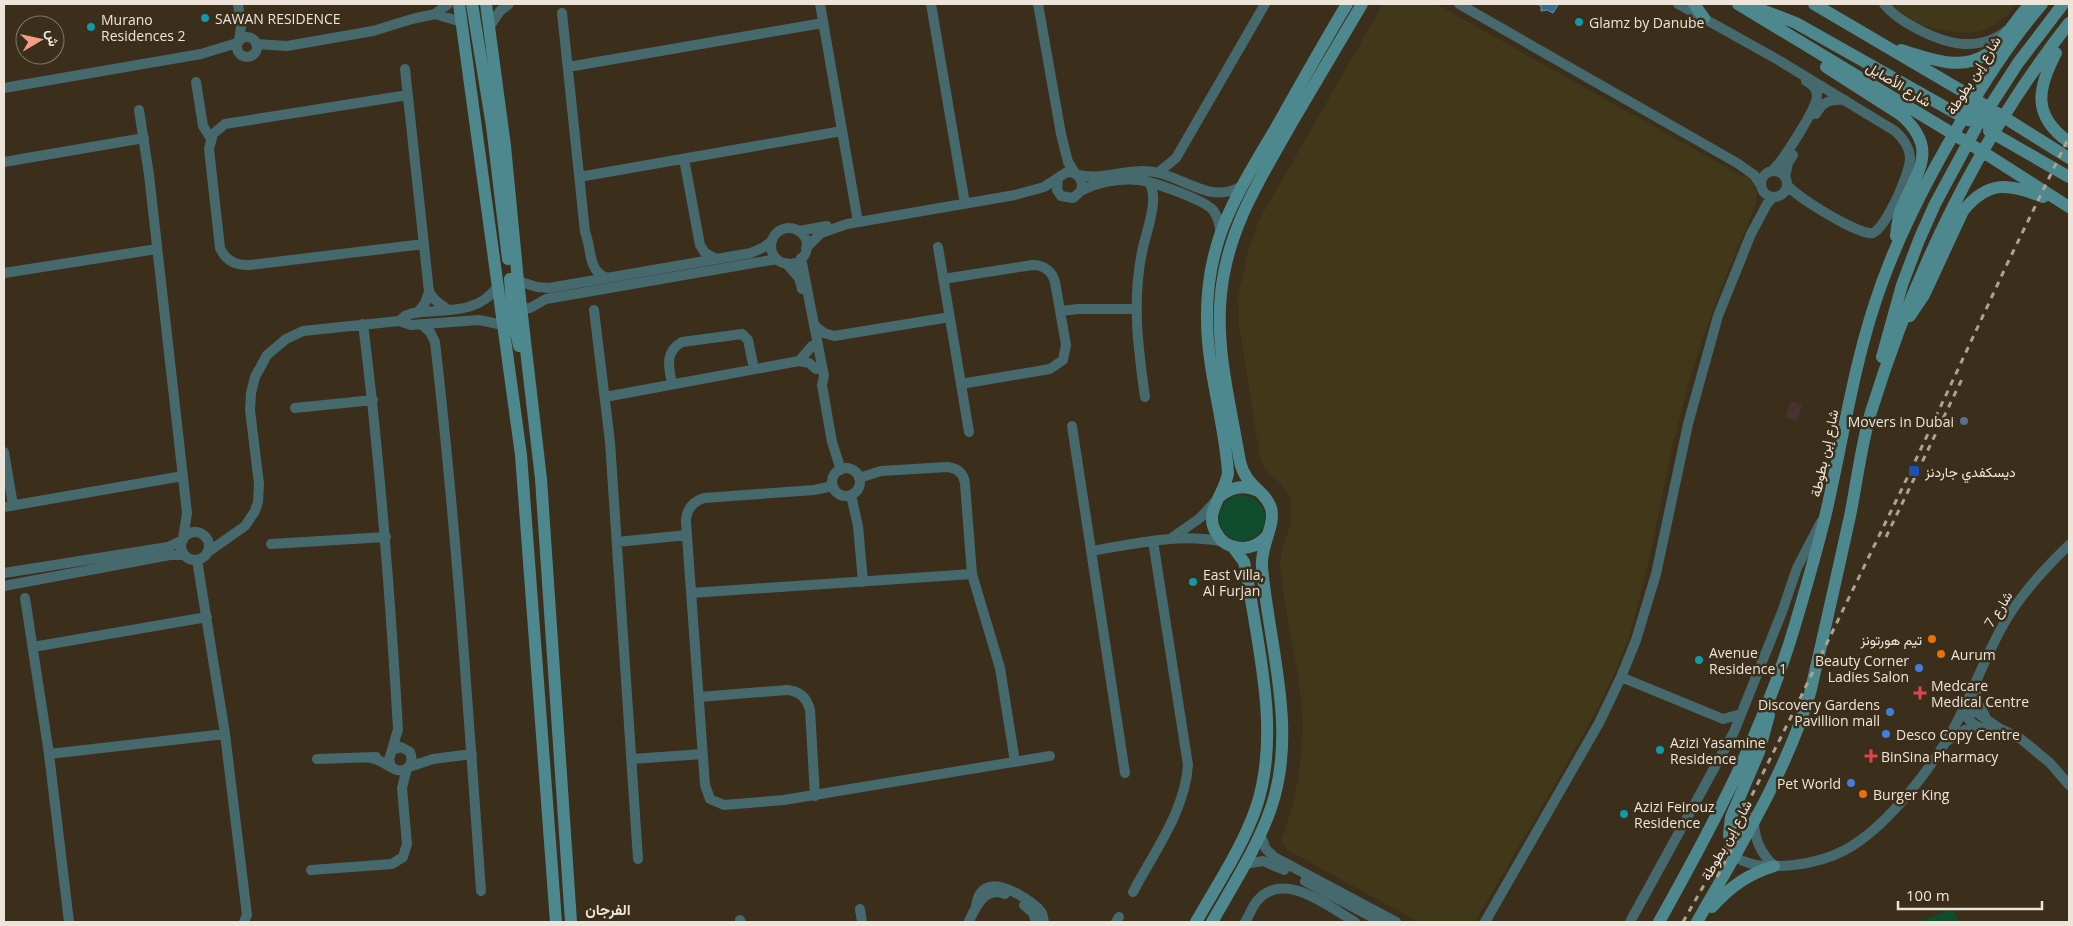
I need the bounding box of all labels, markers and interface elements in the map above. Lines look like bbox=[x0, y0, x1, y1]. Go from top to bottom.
place label: SAWAN RESIDENCE bbox=[215, 9, 341, 28]
place label: Murano Residences 2 bbox=[101, 10, 186, 45]
marker: SAWAN RESIDENCE bbox=[199, 12, 211, 24]
place label: Glamz by Danube bbox=[1589, 13, 1705, 32]
north arrow bbox=[15, 15, 65, 65]
marker: Glamz by Danube bbox=[1573, 16, 1585, 28]
marker: Murano Residences 2 bbox=[85, 21, 97, 33]
text: ش bbox=[43, 28, 64, 48]
street label: شارع إبن بطوطة bbox=[1941, 32, 2006, 119]
street label: شارع الأصايل bbox=[1862, 57, 1935, 113]
street label: شارع إبن بطوطة bbox=[1805, 407, 1845, 499]
place label: Movers in Dubai bbox=[1848, 412, 1954, 431]
marker: Movers in Dubai bbox=[1958, 415, 1970, 427]
place label: ديسكفدي جاردنز bbox=[1924, 462, 2016, 484]
marker: ديسكفدي جاردنز bbox=[1907, 464, 1921, 478]
place label: East Villa, Al Furjan bbox=[1203, 565, 1264, 600]
marker: East Villa, Al Furjan bbox=[1187, 576, 1199, 588]
street label: شارع 7 bbox=[1979, 587, 2018, 632]
place label: تيم هورتونز bbox=[1859, 630, 1922, 649]
marker: تيم هورتونز bbox=[1926, 633, 1938, 645]
place label: Avenue Residence 1 bbox=[1709, 643, 1787, 678]
place label: Aurum bbox=[1951, 645, 1996, 664]
marker: Aurum bbox=[1935, 648, 1947, 660]
place label: Beauty Corner Ladies Salon bbox=[1815, 651, 1909, 686]
marker: Avenue Residence 1 bbox=[1693, 654, 1705, 666]
marker: Beauty Corner Ladies Salon bbox=[1913, 662, 1925, 674]
place label: Medcare Medical Centre bbox=[1931, 676, 2029, 711]
marker: Medcare Medical Centre bbox=[1913, 686, 1927, 700]
place label: Discovery Gardens Pavillion mall bbox=[1758, 695, 1880, 730]
marker: Discovery Gardens Pavillion mall bbox=[1884, 706, 1896, 718]
place label: Desco Copy Centre bbox=[1896, 725, 2020, 744]
marker: Desco Copy Centre bbox=[1880, 728, 1892, 740]
place label: Azizi Yasamine Residence bbox=[1670, 733, 1766, 768]
marker: Azizi Yasamine Residence bbox=[1654, 744, 1666, 756]
place label: BinSina Pharmacy bbox=[1881, 747, 1999, 766]
marker: BinSina Pharmacy bbox=[1865, 750, 1877, 762]
place label: Pet World bbox=[1777, 774, 1841, 793]
marker: Pet World bbox=[1845, 777, 1857, 789]
place label: Burger King bbox=[1873, 785, 1950, 804]
marker: Burger King bbox=[1857, 788, 1869, 800]
street label: شارع إبن بطوطة bbox=[1696, 796, 1758, 885]
place label: Azizi Feirouz Residence bbox=[1634, 797, 1715, 832]
marker: Azizi Feirouz Residence bbox=[1618, 808, 1630, 820]
scale bar bbox=[1898, 878, 2042, 910]
text: 100 m bbox=[1906, 885, 1950, 905]
district label: الفرجان bbox=[585, 899, 631, 919]

